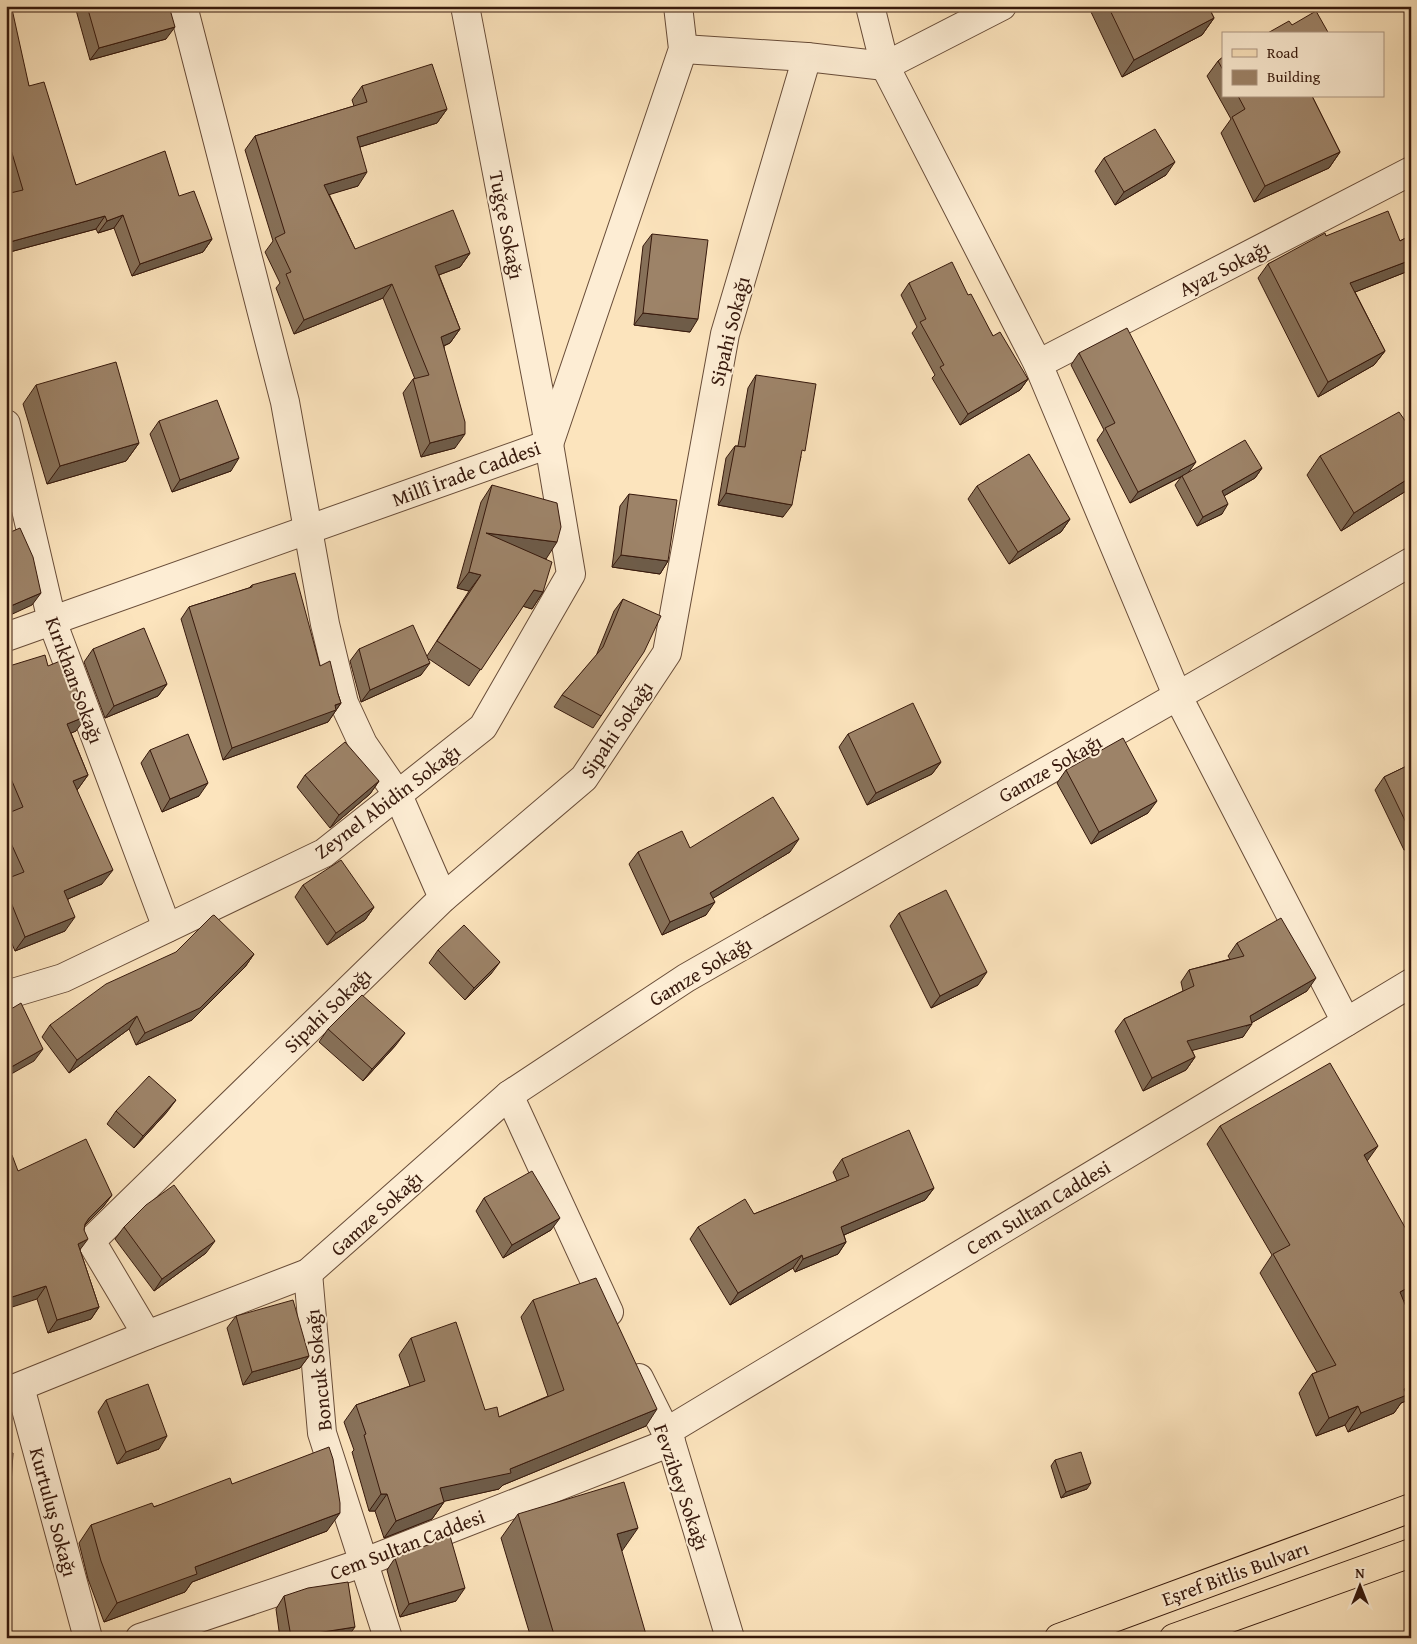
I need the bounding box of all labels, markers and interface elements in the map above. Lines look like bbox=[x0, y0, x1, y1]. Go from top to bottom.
legend bbox=[1222, 32, 1384, 98]
text: Road bbox=[1267, 42, 1298, 63]
text: Building bbox=[1267, 66, 1321, 87]
street label: Tuğçe Sokağı bbox=[482, 168, 532, 282]
street label: Ayaz Sokağı bbox=[1174, 233, 1275, 303]
street label: Sipahi Sokağı bbox=[701, 273, 757, 389]
street label: Millî İrade Caddesi bbox=[388, 433, 545, 513]
street label: Kırıkhan Sokağı bbox=[39, 613, 111, 748]
street label: Sipahi Sokağı bbox=[573, 674, 660, 784]
street label: Gamze Sokağı bbox=[993, 726, 1107, 809]
street label: Zeynel Abidin Sokağı bbox=[308, 736, 466, 865]
street label: Gamze Sokağı bbox=[643, 929, 757, 1013]
street label: Sipahi Sokağı bbox=[277, 960, 378, 1059]
street label: Cem Sultan Caddesi bbox=[960, 1152, 1116, 1262]
street label: Gamze Sokağı bbox=[323, 1163, 429, 1262]
street label: Boncuk Sokağı bbox=[297, 1307, 339, 1432]
street label: Fevzibey Sokağı bbox=[647, 1420, 717, 1554]
street label: Kurtuluş Sokağı bbox=[23, 1444, 85, 1580]
street label: Cem Sultan Caddesi bbox=[325, 1501, 489, 1587]
street label: Eşref Bitlis Bulvarı bbox=[1157, 1533, 1313, 1613]
north arrow bbox=[1334, 1562, 1384, 1612]
text: N bbox=[1355, 1563, 1365, 1583]

